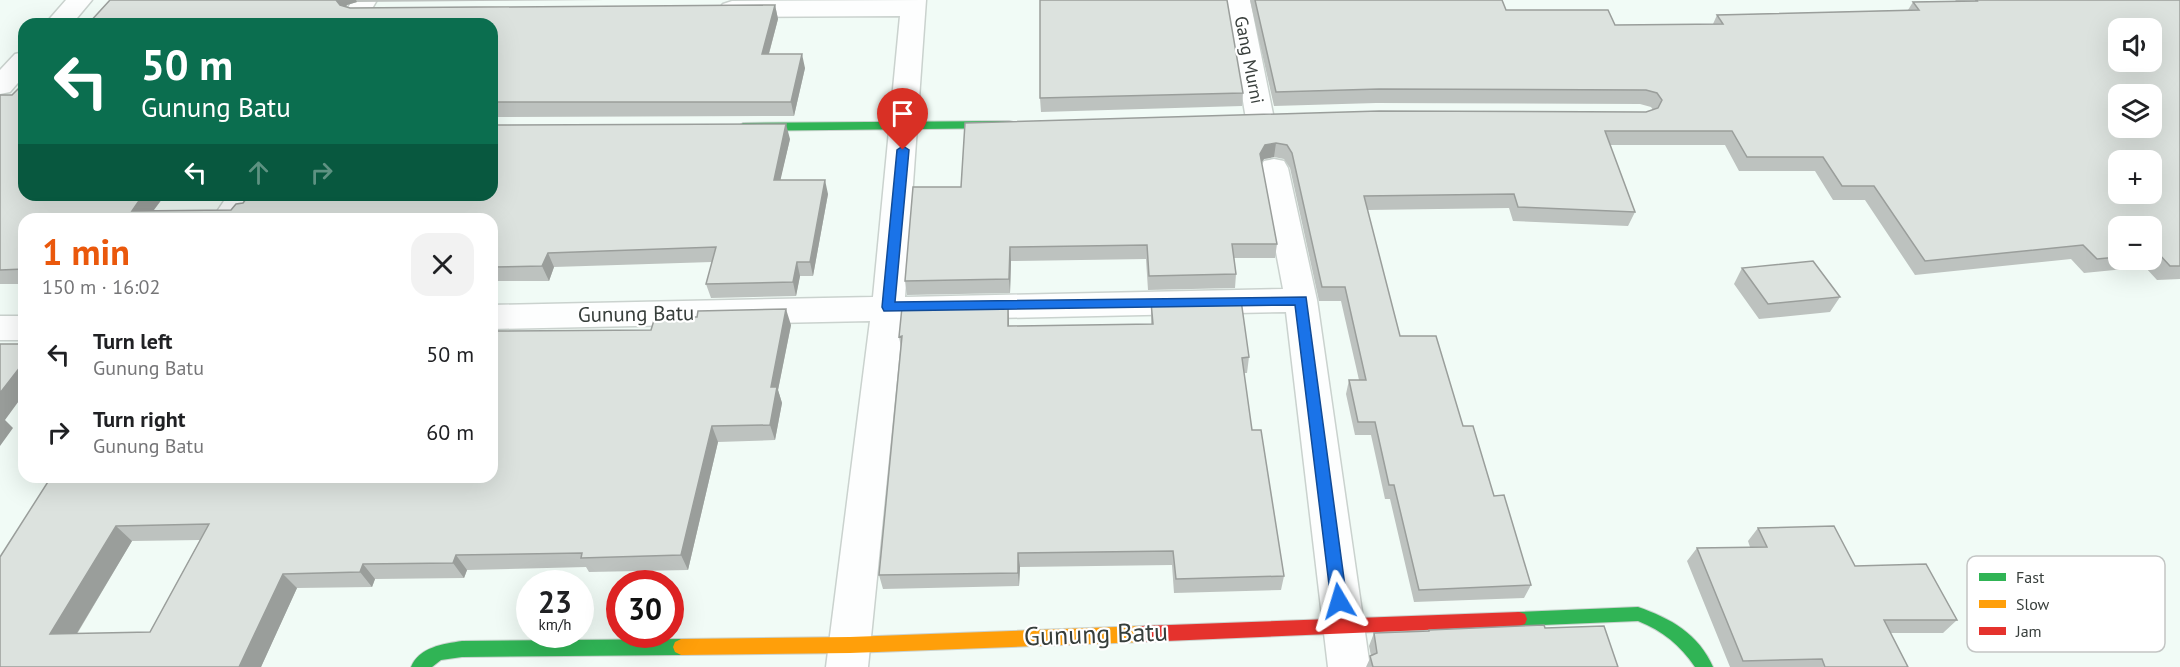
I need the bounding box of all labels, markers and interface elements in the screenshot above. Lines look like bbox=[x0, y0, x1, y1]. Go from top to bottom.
street label: Gang Murni bbox=[1230, 14, 1269, 106]
map controls bbox=[2108, 18, 2162, 270]
button: sound bbox=[2108, 18, 2162, 72]
text: 50 m bbox=[141, 37, 233, 92]
icon: left bbox=[42, 42, 120, 120]
button: layers bbox=[2108, 84, 2162, 138]
pin bbox=[877, 88, 928, 150]
text: Gunung Batu bbox=[141, 90, 291, 124]
icon: arrive bbox=[886, 97, 919, 130]
button: + bbox=[2108, 150, 2162, 204]
icon: left bbox=[179, 156, 212, 189]
icon: ahead bbox=[242, 156, 275, 189]
icon: right bbox=[305, 156, 338, 189]
button: − bbox=[2108, 216, 2162, 270]
text: 1 min bbox=[42, 228, 130, 275]
button: close bbox=[411, 233, 474, 296]
text: 150 m · 16:02 bbox=[42, 274, 160, 300]
street label: Gunung Batu bbox=[578, 299, 694, 328]
text: Turn left bbox=[93, 327, 173, 355]
icon: left bbox=[42, 338, 75, 371]
text: 50 m bbox=[426, 340, 474, 368]
text: Gunung Batu bbox=[93, 355, 204, 381]
text: Turn right bbox=[93, 405, 185, 433]
icon: right bbox=[42, 416, 75, 449]
text: 60 m bbox=[426, 418, 474, 446]
text: Gunung Batu bbox=[93, 433, 204, 459]
legend bbox=[1967, 556, 2165, 652]
text: Fast bbox=[2016, 567, 2045, 587]
position arrow bbox=[1307, 569, 1371, 633]
speed limit sign: 30 bbox=[606, 570, 684, 648]
text: 23 bbox=[538, 582, 572, 621]
text: Slow bbox=[2016, 594, 2050, 614]
street label: Gunung Batu bbox=[1023, 614, 1169, 653]
text: km/h bbox=[539, 615, 571, 634]
text: Jam bbox=[2015, 621, 2042, 641]

